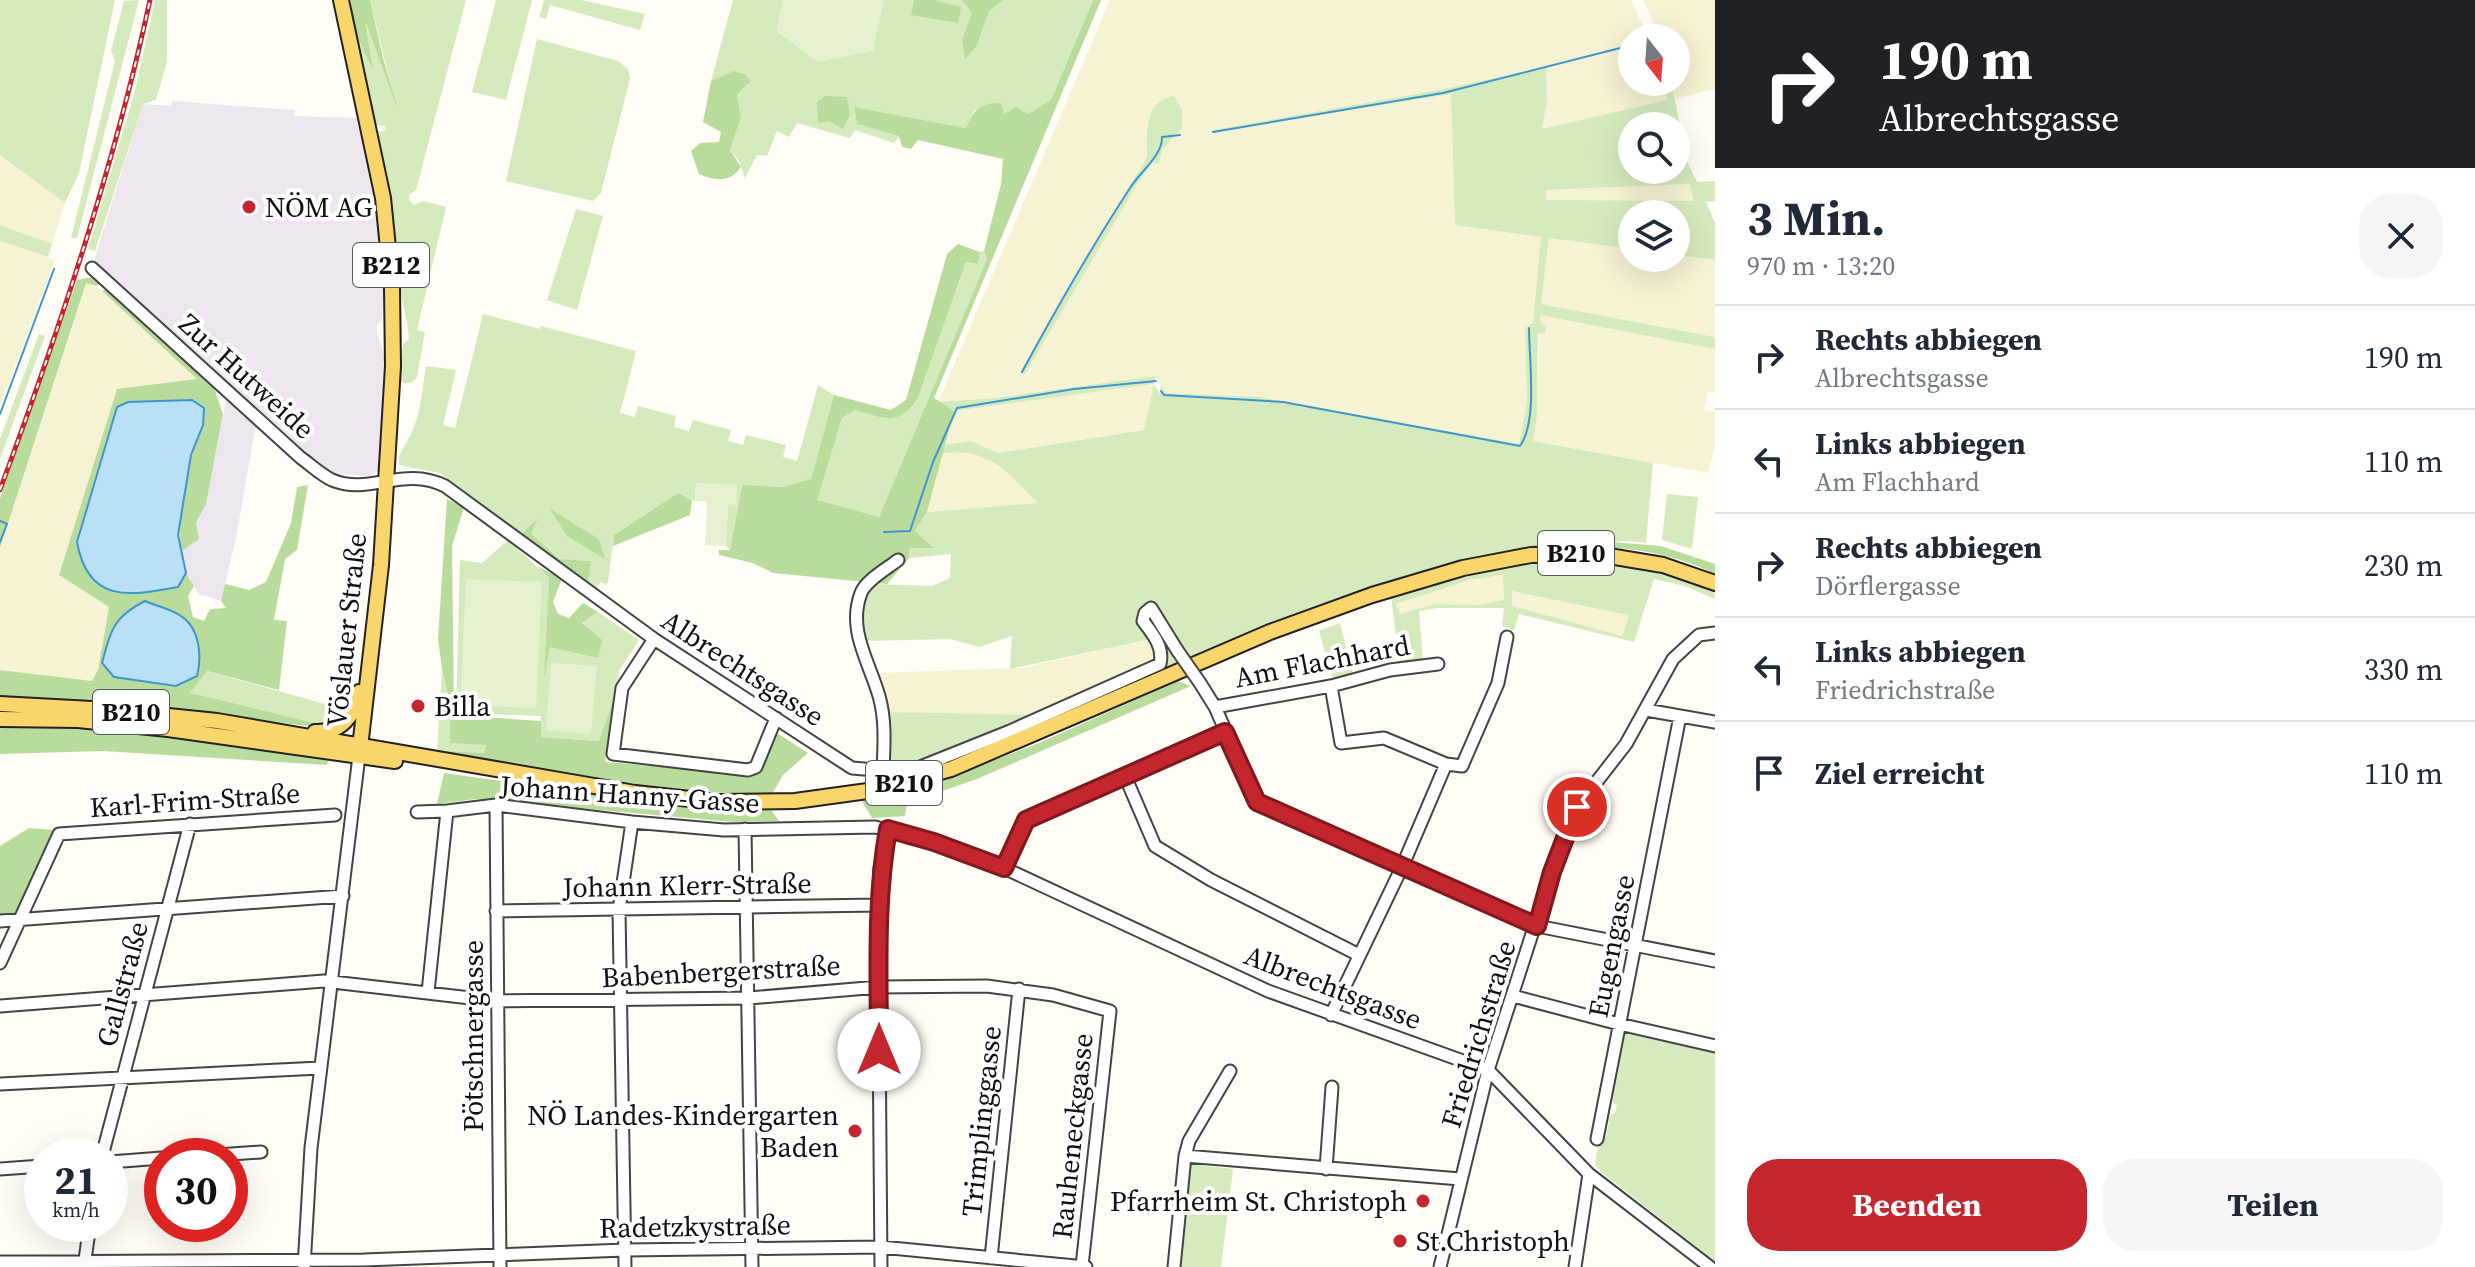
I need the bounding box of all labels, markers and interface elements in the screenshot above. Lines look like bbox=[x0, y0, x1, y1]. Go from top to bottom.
text: 190 m bbox=[1879, 21, 2033, 98]
north arrow bbox=[1618, 24, 1690, 96]
map controls bbox=[1618, 24, 1690, 272]
icon: right bbox=[1747, 32, 1851, 136]
text: Albrechtsgasse bbox=[1879, 94, 2119, 143]
button: search bbox=[1618, 112, 1690, 184]
text: 3 Min. bbox=[1747, 185, 1885, 251]
place label: NÖM AG bbox=[265, 188, 373, 226]
button: close bbox=[2359, 194, 2443, 278]
marker: NÖM AG bbox=[240, 198, 258, 216]
button: layers bbox=[1618, 200, 1690, 272]
road number: B212 bbox=[353, 243, 429, 287]
text: 970 m · 13:20 bbox=[1747, 248, 1895, 284]
street label: Zur Hutweide bbox=[171, 305, 323, 447]
text: Rechts abbiegen bbox=[1815, 319, 2042, 360]
icon: right bbox=[1747, 335, 1791, 379]
text: 190 m bbox=[2364, 337, 2443, 378]
text: Albrechtsgasse bbox=[1815, 360, 1989, 396]
text: Links abbiegen bbox=[1815, 423, 2026, 464]
icon: left bbox=[1747, 439, 1791, 483]
text: 110 m bbox=[2364, 441, 2443, 482]
text: Am Flachhard bbox=[1815, 464, 1980, 500]
text: Rechts abbiegen bbox=[1815, 527, 2042, 568]
street label: Vöslauer Straße bbox=[317, 531, 375, 729]
road number: B210 bbox=[1538, 531, 1614, 575]
icon: right bbox=[1747, 543, 1791, 587]
text: 230 m bbox=[2364, 545, 2443, 586]
text: Dörflergasse bbox=[1815, 568, 1961, 604]
street label: Albrechtsgasse bbox=[654, 601, 832, 735]
street label: Am Flachhard bbox=[1231, 625, 1413, 697]
text: Links abbiegen bbox=[1815, 631, 2026, 672]
icon: left bbox=[1747, 647, 1791, 691]
text: 330 m bbox=[2364, 649, 2443, 690]
text: Friedrichstraße bbox=[1815, 672, 1995, 708]
place label: Billa bbox=[434, 687, 491, 725]
road number: B210 bbox=[93, 690, 169, 734]
marker: Billa bbox=[409, 697, 427, 715]
icon: arrive bbox=[1747, 751, 1791, 795]
text: Ziel erreicht bbox=[1815, 753, 1984, 794]
text: 110 m bbox=[2364, 753, 2443, 794]
road number: B210 bbox=[866, 761, 942, 805]
street label: Johann Hanny-Gasse bbox=[498, 766, 761, 822]
pin bbox=[1543, 773, 1611, 841]
street label: Karl-Frim-Straße bbox=[89, 774, 301, 826]
icon: arrive bbox=[1555, 785, 1599, 829]
street label: Johann Klerr-Straße bbox=[561, 864, 812, 906]
street label: Eugengasse bbox=[1579, 871, 1643, 1021]
street label: Gallstraße bbox=[87, 917, 157, 1051]
street label: Albrechtsgasse bbox=[1239, 936, 1427, 1038]
street label: Friedrichstraße bbox=[1431, 936, 1525, 1132]
street label: Pötschnergasse bbox=[454, 940, 492, 1132]
street label: Babenbergerstraße bbox=[601, 946, 841, 996]
position arrow bbox=[837, 1008, 921, 1092]
street label: Trimplinggasse bbox=[952, 1024, 1010, 1218]
street label: Rauheneckgasse bbox=[1042, 1031, 1102, 1241]
place label: NÖ Landes-Kindergarten Baden bbox=[527, 1096, 839, 1166]
marker: NÖ Landes-Kindergarten Baden bbox=[846, 1122, 864, 1140]
speed limit sign: 30 bbox=[144, 1138, 248, 1242]
text: 21 bbox=[54, 1153, 98, 1207]
button: Beenden bbox=[1747, 1159, 2087, 1251]
button: Teilen bbox=[2103, 1159, 2443, 1251]
place label: Pfarrheim St. Christoph bbox=[1110, 1182, 1407, 1220]
marker: Pfarrheim St. Christoph bbox=[1414, 1192, 1432, 1210]
text: km/h bbox=[52, 1196, 100, 1224]
street label: Radetzkystraße bbox=[599, 1205, 791, 1247]
place label: St.Christoph bbox=[1416, 1222, 1570, 1260]
marker: St.Christoph bbox=[1391, 1232, 1409, 1250]

